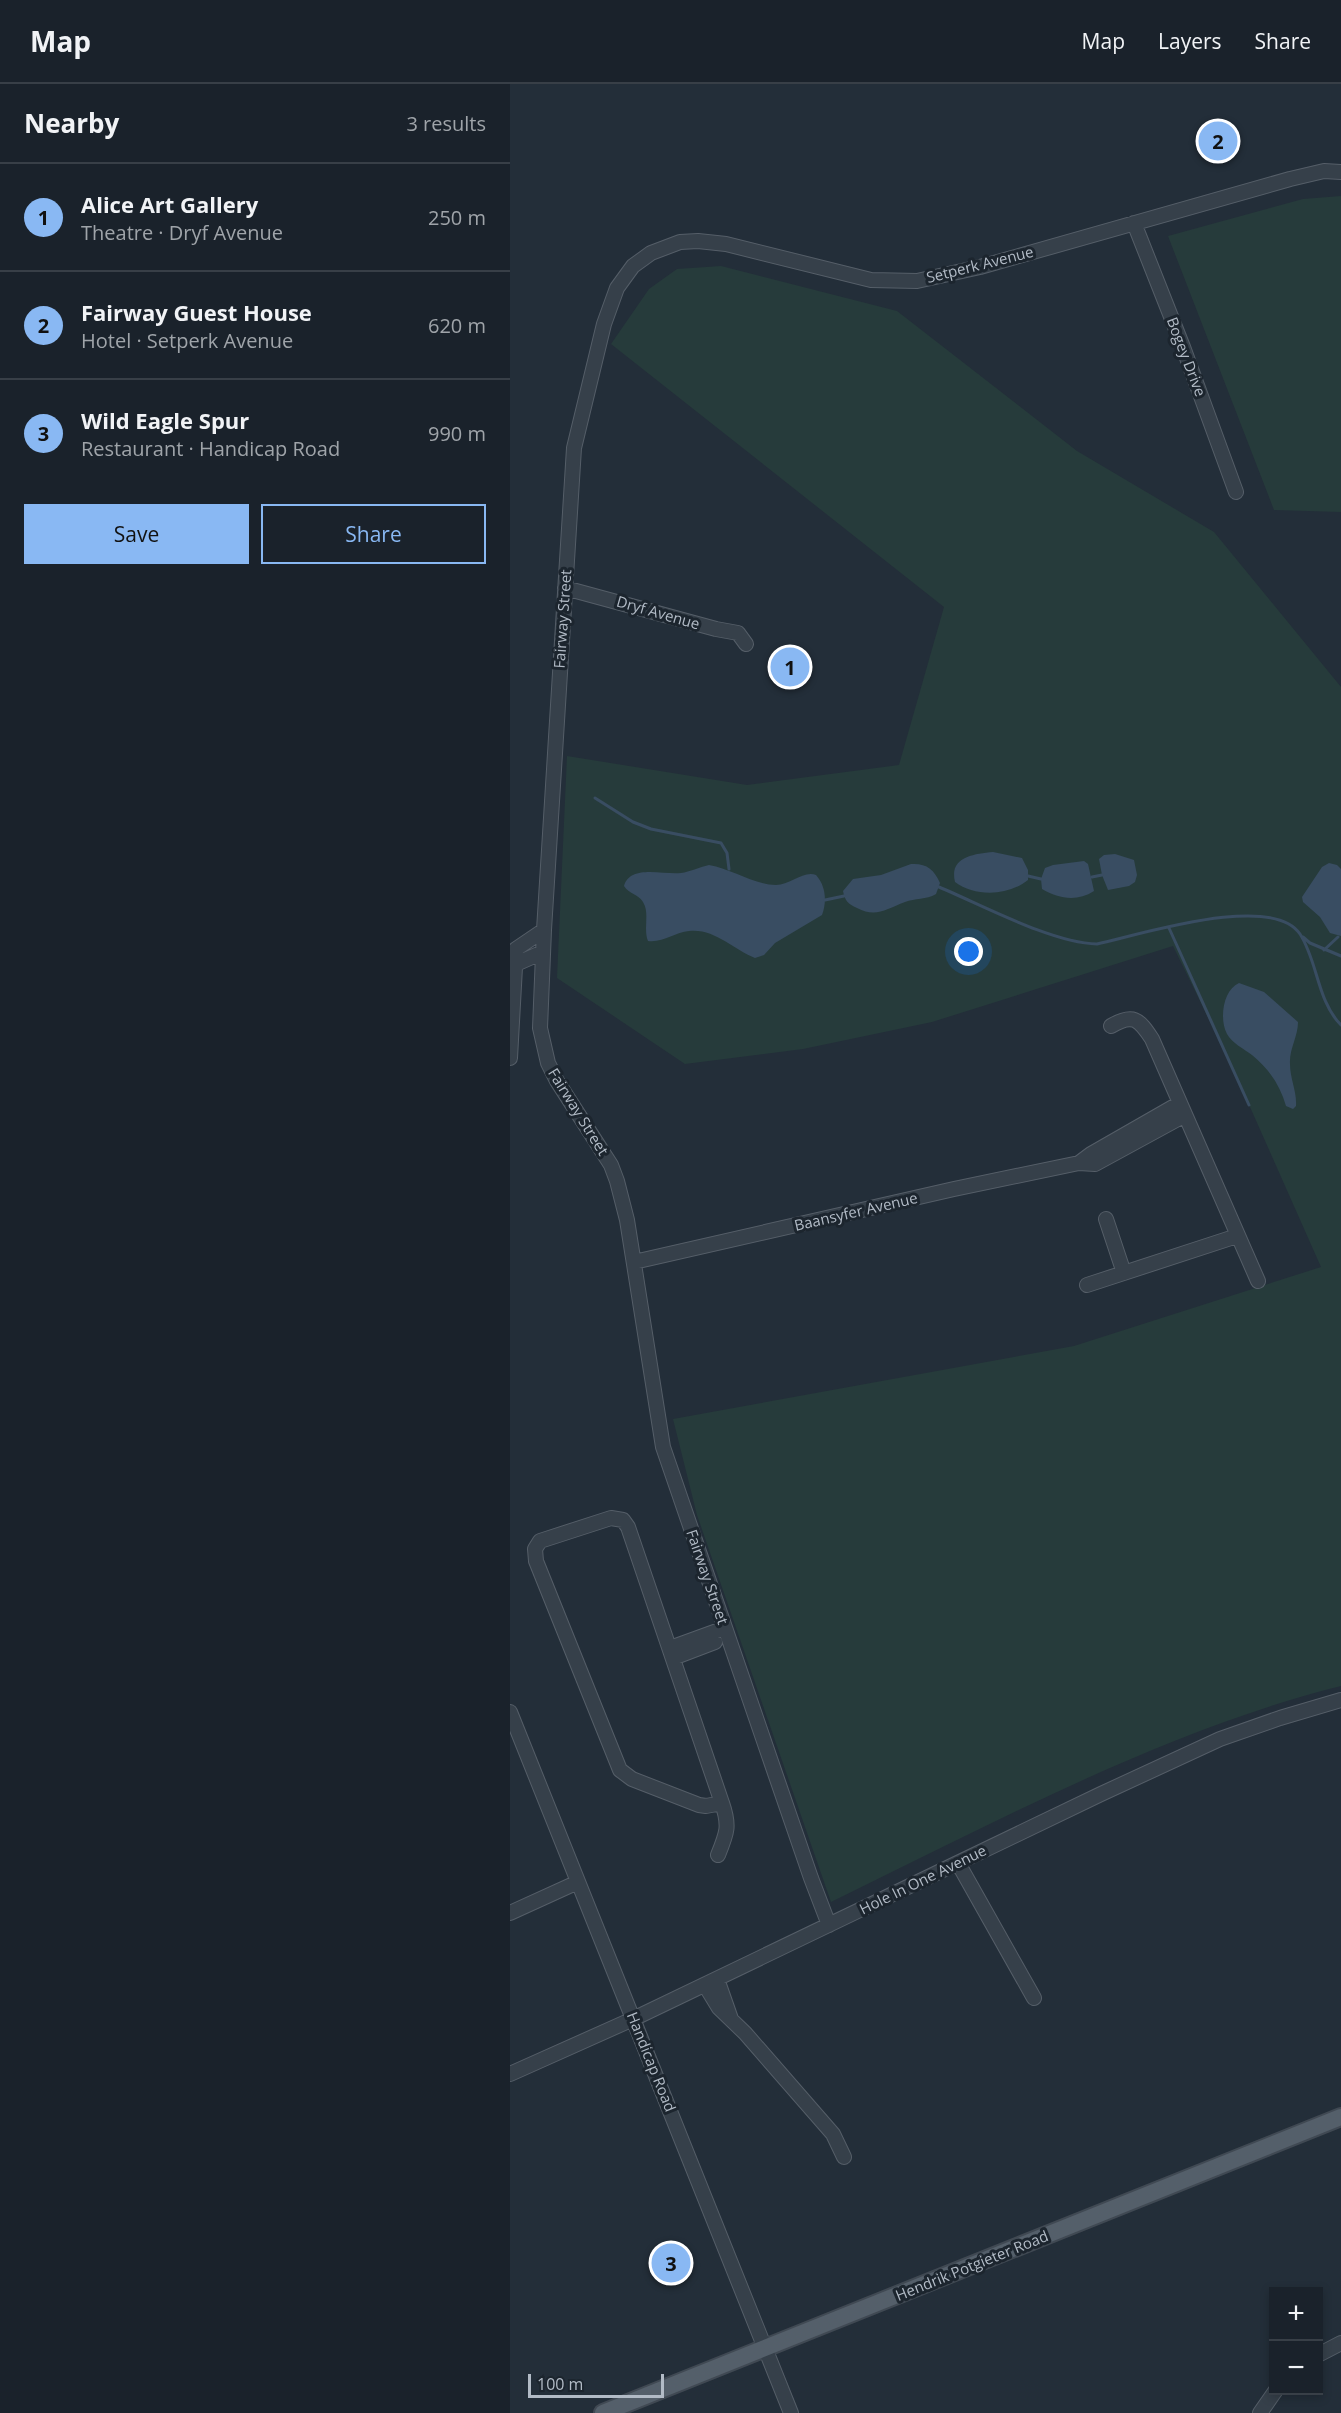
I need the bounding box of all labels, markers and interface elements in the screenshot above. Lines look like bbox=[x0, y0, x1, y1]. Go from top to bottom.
text: Map bbox=[30, 22, 91, 60]
text: Map bbox=[1082, 27, 1125, 55]
text: Layers bbox=[1158, 27, 1222, 55]
text: Share bbox=[1255, 27, 1311, 55]
text: Nearby bbox=[24, 105, 119, 141]
text: 3 results bbox=[406, 110, 486, 137]
pin: 2 bbox=[1198, 118, 1238, 164]
text: Alice Art Gallery bbox=[81, 189, 258, 219]
text: 1 bbox=[38, 204, 49, 231]
text: 250 m bbox=[428, 204, 486, 231]
text: Theatre · Dryf Avenue bbox=[81, 219, 283, 246]
street label: Setperk Avenue bbox=[924, 241, 1035, 287]
text: Fairway Guest House bbox=[81, 297, 312, 327]
text: 2 bbox=[38, 312, 49, 339]
text: 620 m bbox=[428, 312, 486, 339]
street label: Bogey Drive bbox=[1163, 314, 1211, 399]
text: Hotel · Setperk Avenue bbox=[81, 327, 293, 354]
text: Wild Eagle Spur bbox=[81, 405, 249, 435]
text: 3 bbox=[38, 420, 49, 447]
text: 990 m bbox=[428, 420, 486, 447]
text: Restaurant · Handicap Road bbox=[81, 435, 340, 462]
button: Save bbox=[24, 504, 249, 564]
button: Share bbox=[261, 504, 486, 564]
street label: Fairway Street bbox=[549, 569, 575, 669]
street label: Dryf Avenue bbox=[614, 591, 702, 633]
pin: 1 bbox=[770, 644, 810, 690]
your location bbox=[954, 937, 983, 966]
street label: Fairway Street bbox=[544, 1064, 614, 1159]
street label: Baansyfer Avenue bbox=[792, 1187, 919, 1235]
street label: Fairway Street bbox=[682, 1526, 734, 1627]
street label: Hole In One Avenue bbox=[856, 1840, 989, 1919]
street label: Handicap Road bbox=[623, 2009, 681, 2114]
street label: Hendrik Potgieter Road bbox=[892, 2225, 1051, 2305]
pin: 3 bbox=[652, 2240, 690, 2286]
map controls bbox=[1269, 2287, 1323, 2395]
button: + bbox=[1269, 2287, 1323, 2341]
button: − bbox=[1269, 2341, 1323, 2395]
scale bar bbox=[528, 2371, 664, 2398]
text: 100 m bbox=[537, 2373, 583, 2395]

